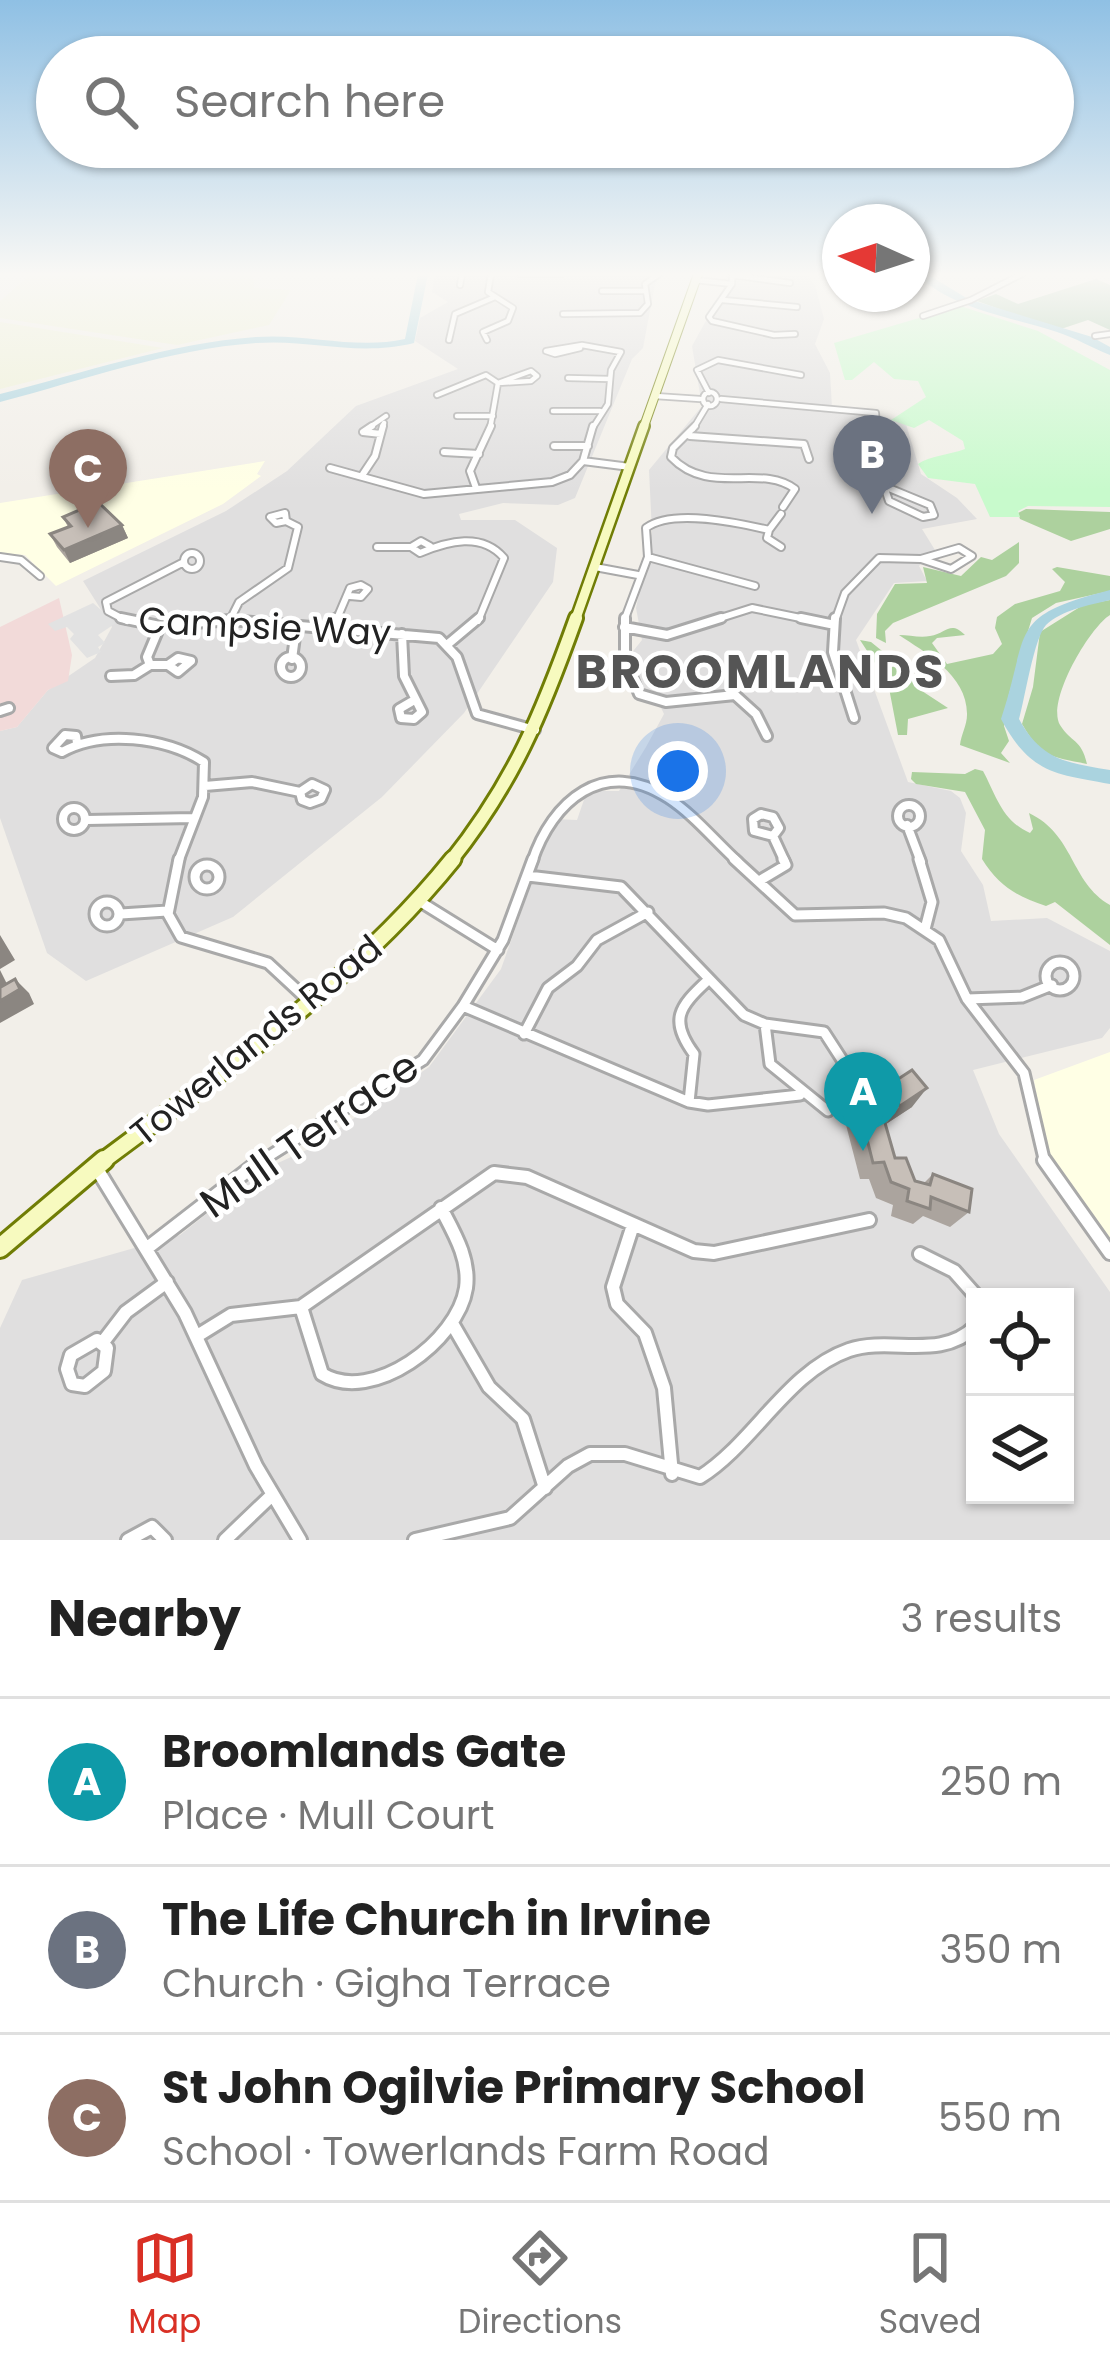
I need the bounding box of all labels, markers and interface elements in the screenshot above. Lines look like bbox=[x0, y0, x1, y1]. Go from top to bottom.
search box bbox=[36, 36, 1074, 168]
icon: search bbox=[78, 69, 144, 135]
text: Search here bbox=[174, 70, 445, 133]
north arrow bbox=[822, 204, 930, 312]
pin: B bbox=[833, 415, 911, 514]
pin: C bbox=[49, 429, 127, 528]
street label: Campsie Way bbox=[137, 594, 393, 659]
district label: BROOMLANDS bbox=[575, 638, 947, 705]
your location bbox=[648, 741, 708, 801]
street label: Towerlands Road bbox=[120, 923, 393, 1158]
street label: Mull Terrace bbox=[188, 1037, 431, 1232]
pin: A bbox=[824, 1052, 902, 1151]
map controls bbox=[966, 1288, 1074, 1504]
button: locate bbox=[966, 1288, 1074, 1396]
button: layers bbox=[966, 1396, 1074, 1504]
text: Nearby bbox=[48, 1582, 241, 1654]
text: 3 results bbox=[900, 1591, 1062, 1646]
text: Broomlands Gate bbox=[162, 1720, 566, 1783]
text: A bbox=[73, 1754, 101, 1809]
text: 250 m bbox=[940, 1754, 1062, 1809]
text: Place · Mull Court bbox=[162, 1788, 494, 1843]
text: The Life Church in Irvine bbox=[162, 1888, 711, 1951]
text: B bbox=[74, 1922, 100, 1977]
text: 350 m bbox=[939, 1922, 1062, 1977]
text: Church · Gigha Terrace bbox=[162, 1956, 611, 2011]
text: St John Ogilvie Primary School bbox=[162, 2056, 865, 2119]
text: C bbox=[72, 2090, 102, 2145]
text: 550 m bbox=[938, 2090, 1062, 2145]
text: School · Towerlands Farm Road bbox=[162, 2124, 770, 2179]
tab: Map bbox=[128, 2225, 201, 2347]
tab: Directions bbox=[458, 2225, 622, 2347]
tab: Saved bbox=[879, 2225, 982, 2347]

